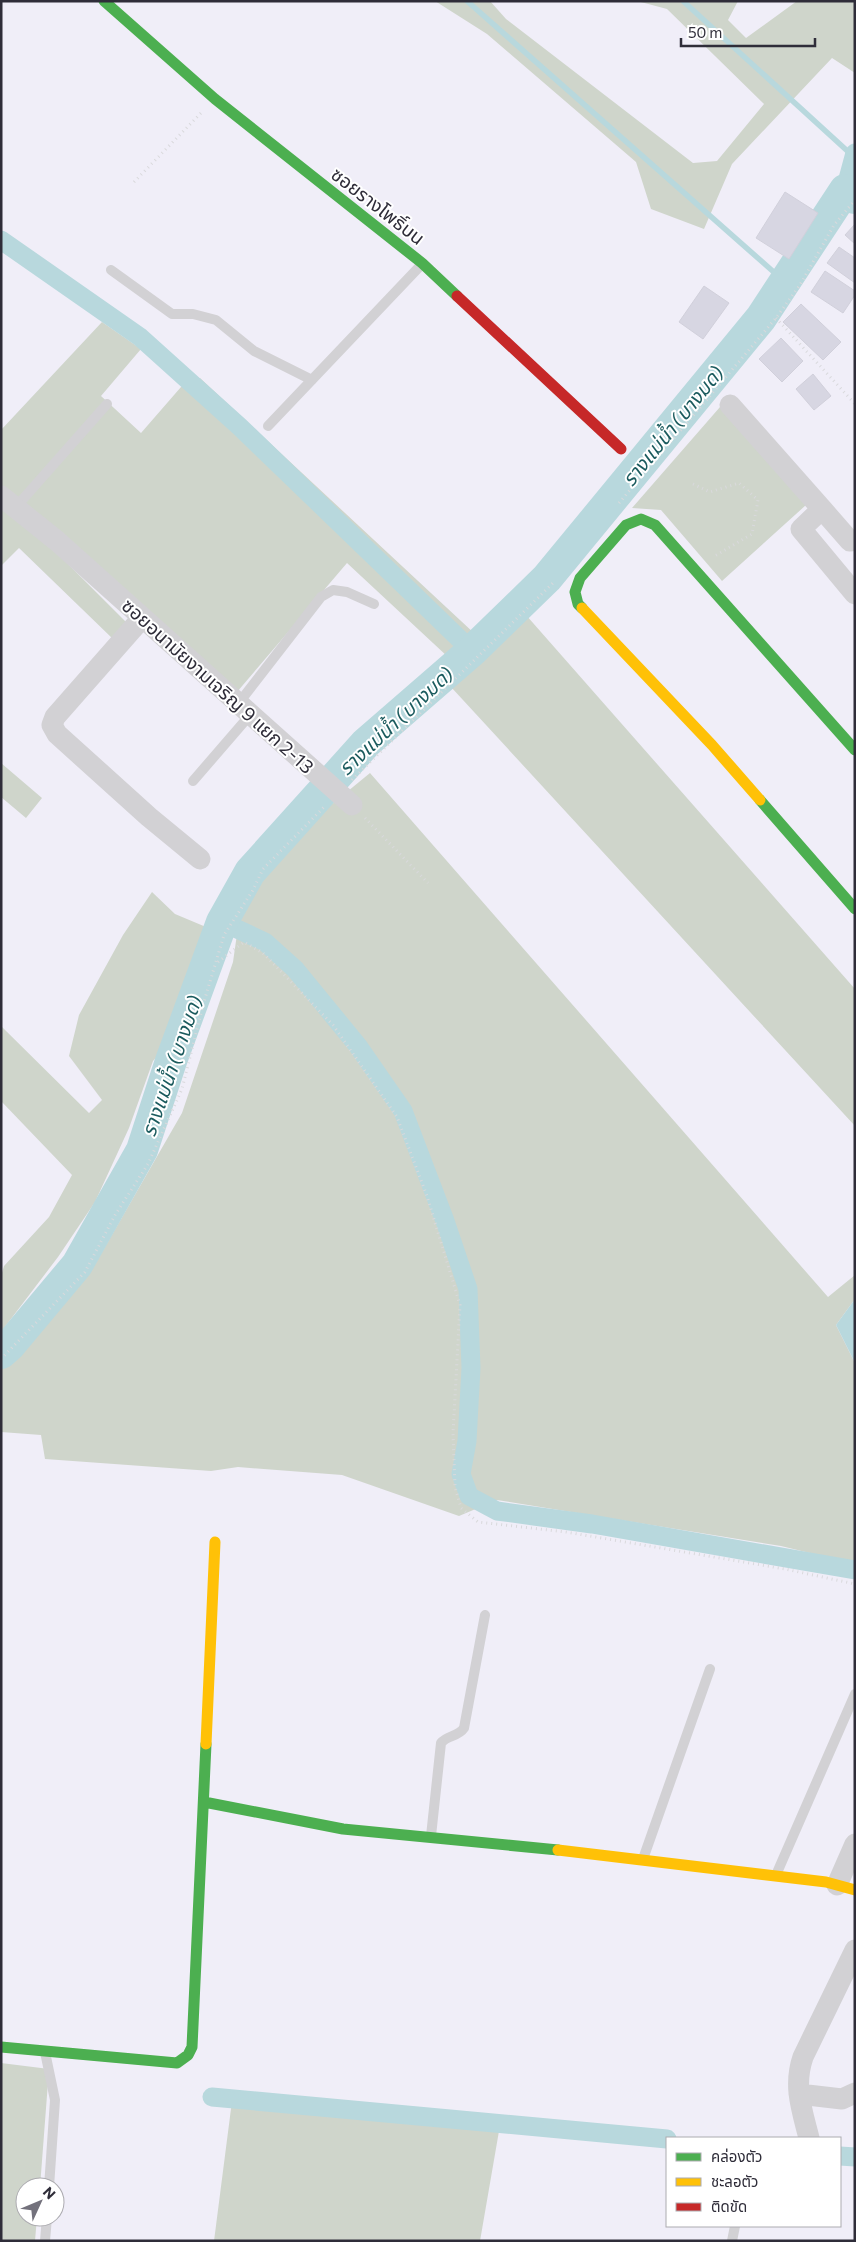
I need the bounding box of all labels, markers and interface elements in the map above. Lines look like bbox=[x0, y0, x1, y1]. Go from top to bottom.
scale bar bbox=[681, 15, 815, 47]
text: 50 m bbox=[688, 23, 722, 41]
street label: ซอยรางโพธิ์บน bbox=[327, 162, 430, 249]
water label: รางแม่น้ำ (บางมด) bbox=[616, 360, 728, 490]
street label: ซอยอนามัยงามเจริญ 9 แยก 2-13 bbox=[118, 593, 319, 778]
water label: รางแม่น้ำ (บางมด) bbox=[333, 660, 458, 779]
water label: รางแม่น้ำ (บางมด) bbox=[135, 991, 206, 1139]
legend bbox=[666, 2137, 841, 2227]
text: คล่องตัว bbox=[711, 2147, 762, 2165]
text: ชะลอตัว bbox=[711, 2172, 758, 2190]
north arrow bbox=[15, 2177, 65, 2227]
text: N bbox=[40, 2183, 59, 2202]
text: ติดขัด bbox=[711, 2197, 747, 2215]

